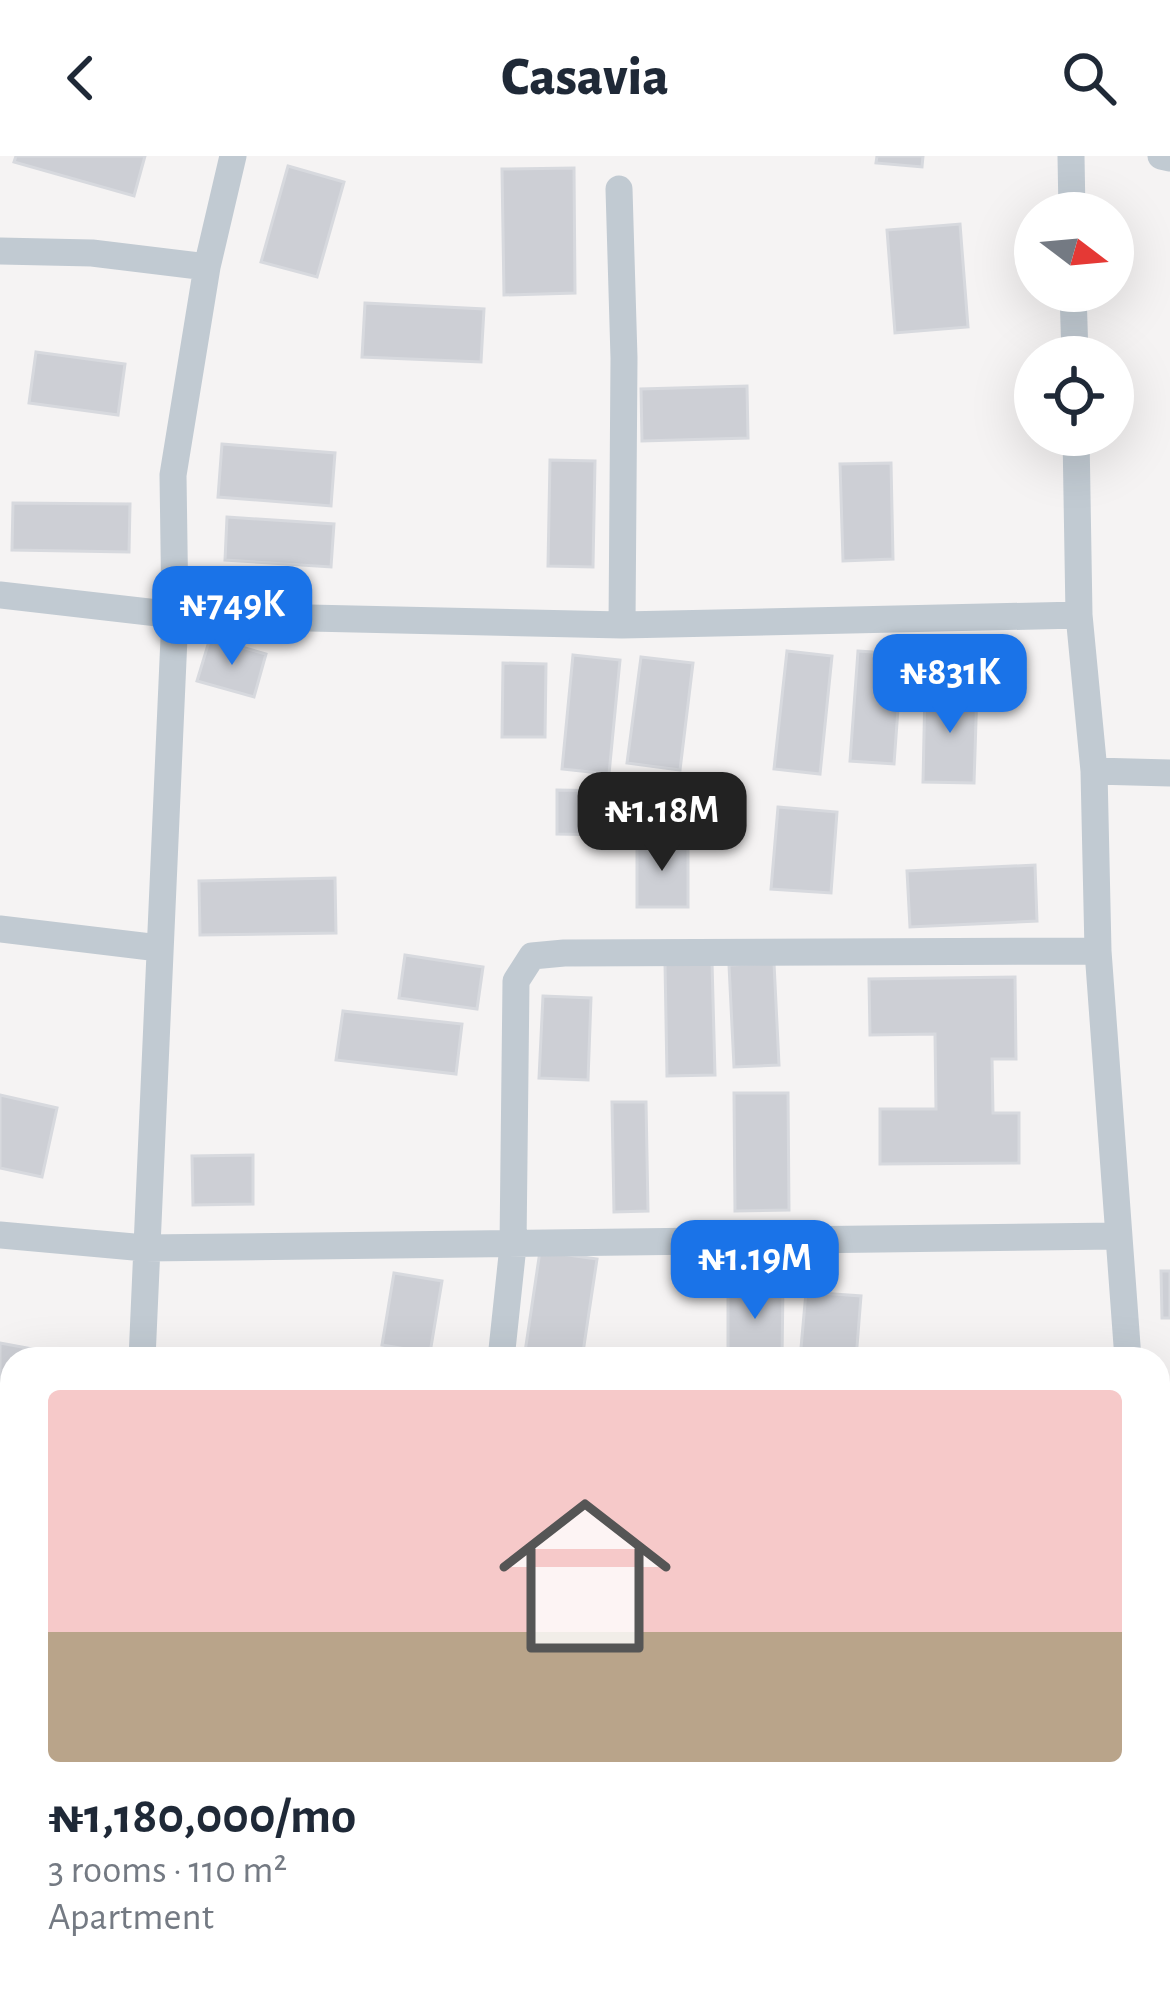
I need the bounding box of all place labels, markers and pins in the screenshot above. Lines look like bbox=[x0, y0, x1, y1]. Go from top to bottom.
pin: ₦749K bbox=[148, 566, 316, 668]
pin: ₦831K bbox=[866, 634, 1034, 736]
pin: ₦1.18M bbox=[564, 772, 760, 874]
pin: ₦1.19M bbox=[657, 1220, 853, 1322]

